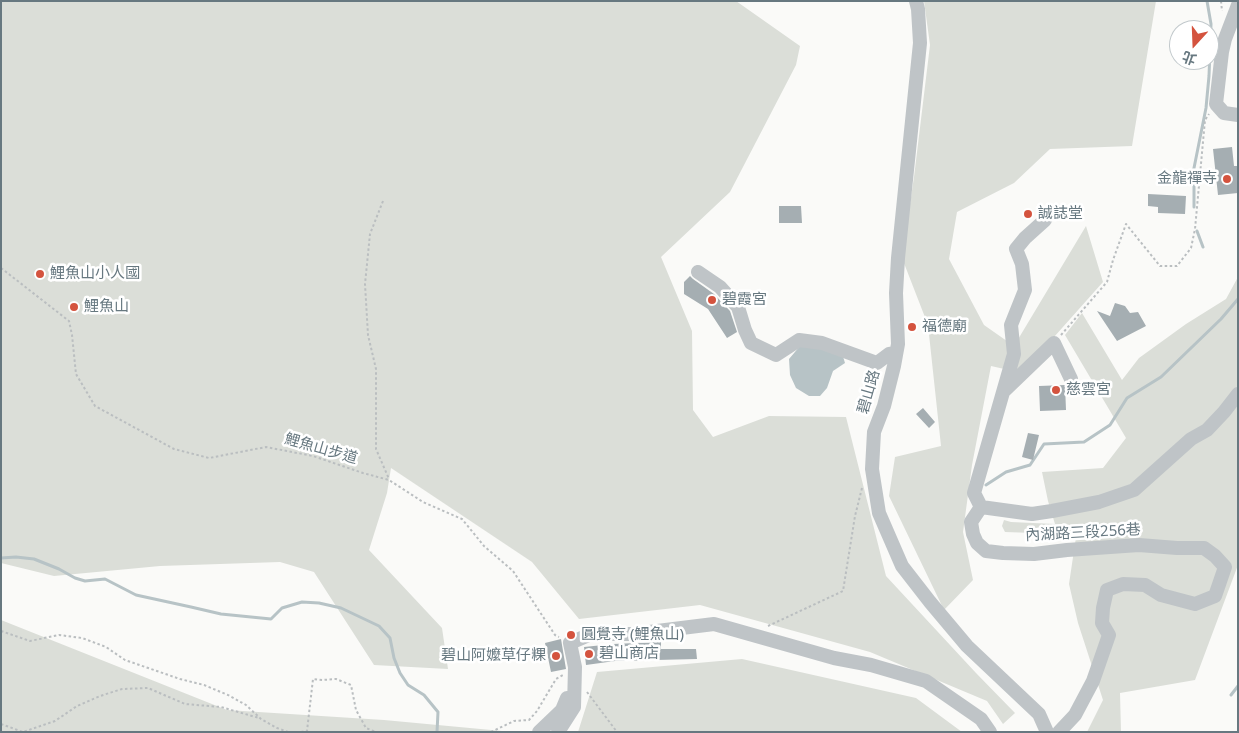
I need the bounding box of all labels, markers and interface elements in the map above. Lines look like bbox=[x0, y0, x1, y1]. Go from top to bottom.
north arrow bbox=[1169, 20, 1219, 70]
text: 北 bbox=[1179, 47, 1199, 70]
place label: 金龍禪寺 bbox=[1157, 170, 1217, 188]
marker: 金龍禪寺 bbox=[1221, 173, 1233, 185]
place label: 誠誌堂 bbox=[1038, 205, 1083, 223]
marker: 誠誌堂 bbox=[1022, 208, 1034, 220]
place label: 鯉魚山小人國 bbox=[50, 265, 140, 283]
marker: 鯉魚山小人國 bbox=[34, 268, 46, 280]
place label: 碧霞宮 bbox=[722, 291, 767, 309]
marker: 碧霞宮 bbox=[706, 294, 718, 306]
place label: 鯉魚山 bbox=[84, 298, 129, 316]
marker: 鯉魚山 bbox=[68, 301, 80, 313]
place label: 福德廟 bbox=[922, 318, 967, 336]
marker: 福德廟 bbox=[906, 321, 918, 333]
street label: 碧山路 bbox=[854, 368, 884, 416]
place label: 慈雲宮 bbox=[1066, 381, 1111, 399]
marker: 慈雲宮 bbox=[1050, 384, 1062, 396]
street label: 鯉魚山步道 bbox=[282, 430, 360, 468]
street label: 內湖路三段256巷 bbox=[1025, 521, 1141, 545]
place label: 圓覺寺 (鯉魚山) bbox=[581, 626, 684, 644]
marker: 圓覺寺 (鯉魚山) bbox=[565, 629, 577, 641]
place label: 碧山商店 bbox=[599, 645, 659, 663]
place label: 碧山阿嬤草仔粿 bbox=[441, 647, 546, 665]
marker: 碧山商店 bbox=[583, 648, 595, 660]
marker: 碧山阿嬤草仔粿 bbox=[550, 650, 562, 662]

